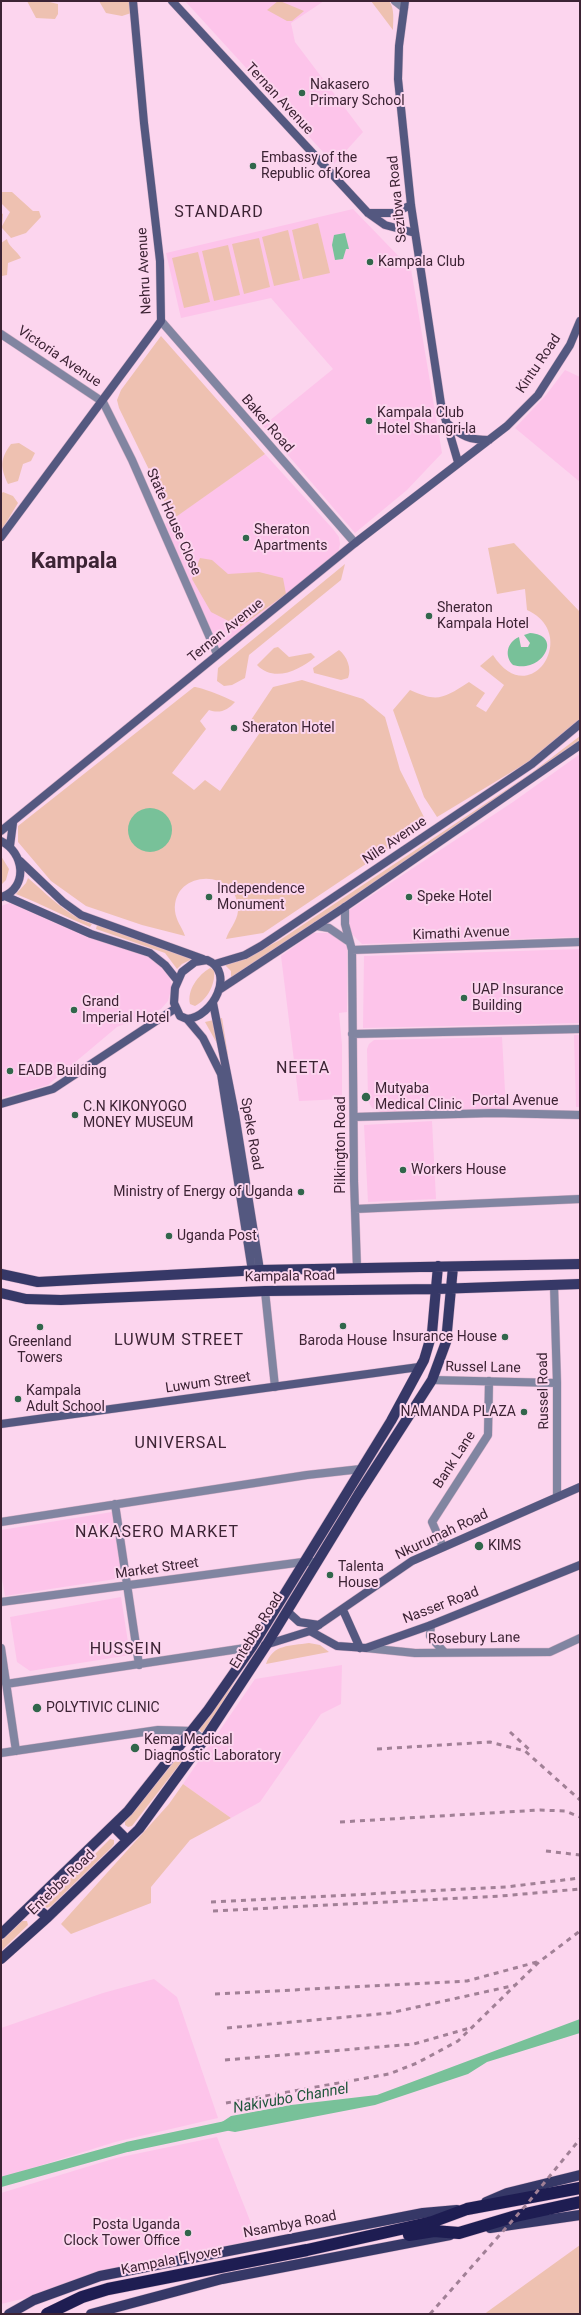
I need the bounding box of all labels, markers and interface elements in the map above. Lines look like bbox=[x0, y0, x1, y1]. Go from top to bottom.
street label: Ternan Avenue bbox=[241, 60, 317, 138]
place label: Nakasero Primary School bbox=[310, 77, 405, 110]
marker: Nakasero Primary School bbox=[297, 88, 307, 98]
place label: Embassy of the Republic of Korea bbox=[261, 150, 371, 182]
street label: Sezibwa Road bbox=[385, 155, 411, 243]
marker: Embassy of the Republic of Korea bbox=[248, 161, 258, 171]
district label: STANDARD bbox=[174, 203, 264, 223]
street label: Nehru Avenue bbox=[134, 227, 156, 315]
place label: Kampala Club bbox=[378, 254, 465, 270]
marker: Kampala Club bbox=[365, 257, 375, 267]
street label: Victoria Avenue bbox=[14, 323, 104, 391]
street label: Kintu Road bbox=[513, 331, 565, 397]
street label: Baker Road bbox=[237, 392, 297, 456]
place label: Kampala Club Hotel Shangri-la bbox=[377, 405, 476, 438]
marker: Kampala Club Hotel Shangri-la bbox=[364, 416, 374, 426]
street label: State House Close bbox=[142, 466, 204, 578]
place label: Sheraton Apartments bbox=[254, 522, 328, 554]
marker: Sheraton Apartments bbox=[241, 533, 251, 543]
district label: Kampala bbox=[31, 549, 117, 575]
street label: Ternan Avenue bbox=[185, 595, 267, 667]
place label: Sheraton Kampala Hotel bbox=[437, 600, 529, 632]
marker: Sheraton Kampala Hotel bbox=[424, 611, 434, 621]
place label: Sheraton Hotel bbox=[242, 720, 335, 736]
marker: Sheraton Hotel bbox=[229, 723, 239, 733]
street label: Nile Avenue bbox=[360, 813, 430, 869]
place label: Independence Monument bbox=[217, 881, 305, 914]
place label: Speke Hotel bbox=[417, 889, 492, 905]
marker: Independence Monument bbox=[204, 892, 214, 902]
marker: Speke Hotel bbox=[404, 892, 414, 902]
street label: Kimathi Avenue bbox=[412, 924, 510, 944]
place label: UAP Insurance Building bbox=[472, 982, 563, 1014]
marker: UAP Insurance Building bbox=[459, 993, 469, 1003]
place label: Grand Imperial Hotel bbox=[82, 994, 169, 1026]
marker: Grand Imperial Hotel bbox=[69, 1005, 79, 1015]
district label: NEETA bbox=[276, 1059, 330, 1079]
place label: EADB Building bbox=[18, 1063, 107, 1079]
marker: EADB Building bbox=[5, 1066, 15, 1076]
place label: Mutyaba Medical Clinic bbox=[375, 1081, 462, 1114]
marker: Mutyaba Medical Clinic bbox=[360, 1091, 372, 1103]
street label: Portal Avenue bbox=[472, 1093, 558, 1109]
street label: Speke Road bbox=[236, 1096, 266, 1172]
street label: Pilkington Road bbox=[333, 1096, 349, 1194]
place label: C.N KIKONYOGO MONEY MUSEUM bbox=[83, 1099, 194, 1132]
marker: C.N KIKONYOGO MONEY MUSEUM bbox=[70, 1110, 80, 1120]
place label: Workers House bbox=[411, 1162, 506, 1178]
marker: Workers House bbox=[398, 1165, 408, 1175]
place label: Ministry of Energy of Uganda bbox=[113, 1184, 293, 1200]
marker: Ministry of Energy of Uganda bbox=[296, 1187, 306, 1197]
place label: Uganda Post bbox=[177, 1228, 257, 1244]
marker: Uganda Post bbox=[164, 1231, 174, 1241]
street label: Kampala Road bbox=[244, 1268, 336, 1286]
marker: Baroda House bbox=[338, 1321, 348, 1331]
marker: Greenland Towers bbox=[35, 1322, 45, 1332]
place label: Insurance House bbox=[392, 1329, 497, 1345]
district label: LUWUM STREET bbox=[114, 1331, 244, 1351]
marker: Insurance House bbox=[500, 1332, 510, 1342]
place label: Baroda House bbox=[299, 1333, 387, 1349]
place label: Greenland Towers bbox=[8, 1334, 72, 1366]
street label: Russel Road bbox=[535, 1352, 553, 1430]
street label: Russel Lane bbox=[445, 1359, 521, 1377]
street label: Luwum Street bbox=[164, 1369, 252, 1397]
place label: Kampala Adult School bbox=[26, 1383, 105, 1416]
marker: Kampala Adult School bbox=[13, 1394, 23, 1404]
place label: NAMANDA PLAZA bbox=[400, 1404, 516, 1420]
marker: NAMANDA PLAZA bbox=[519, 1407, 529, 1417]
street label: Bank Lane bbox=[430, 1428, 480, 1492]
district label: UNIVERSAL bbox=[135, 1434, 227, 1454]
street label: Nkurumah Road bbox=[393, 1506, 491, 1564]
district label: NAKASERO MARKET bbox=[75, 1523, 239, 1543]
place label: KIMS bbox=[488, 1538, 521, 1554]
marker: KIMS bbox=[473, 1540, 485, 1552]
street label: Market Street bbox=[114, 1555, 200, 1583]
place label: Talenta House bbox=[338, 1559, 384, 1592]
marker: Talenta House bbox=[325, 1570, 335, 1580]
street label: Nasser Road bbox=[401, 1584, 481, 1628]
street label: Entebbe Road bbox=[227, 1590, 287, 1672]
street label: Rosebury Lane bbox=[428, 1630, 520, 1648]
district label: HUSSEIN bbox=[90, 1640, 162, 1660]
place label: POLYTIVIC CLINIC bbox=[46, 1700, 160, 1716]
marker: POLYTIVIC CLINIC bbox=[31, 1702, 43, 1714]
place label: Kema Medical Diagnostic Laboratory bbox=[144, 1732, 281, 1764]
marker: Kema Medical Diagnostic Laboratory bbox=[129, 1742, 141, 1754]
street label: Entebbe Road bbox=[25, 1847, 99, 1919]
water label: Nakivubo Channel bbox=[232, 2080, 350, 2118]
street label: Nsambya Road bbox=[242, 2208, 338, 2242]
place label: Posta Uganda Clock Tower Office bbox=[63, 2217, 180, 2250]
marker: Posta Uganda Clock Tower Office bbox=[183, 2228, 193, 2238]
street label: Kampala Flyover bbox=[120, 2243, 224, 2279]

